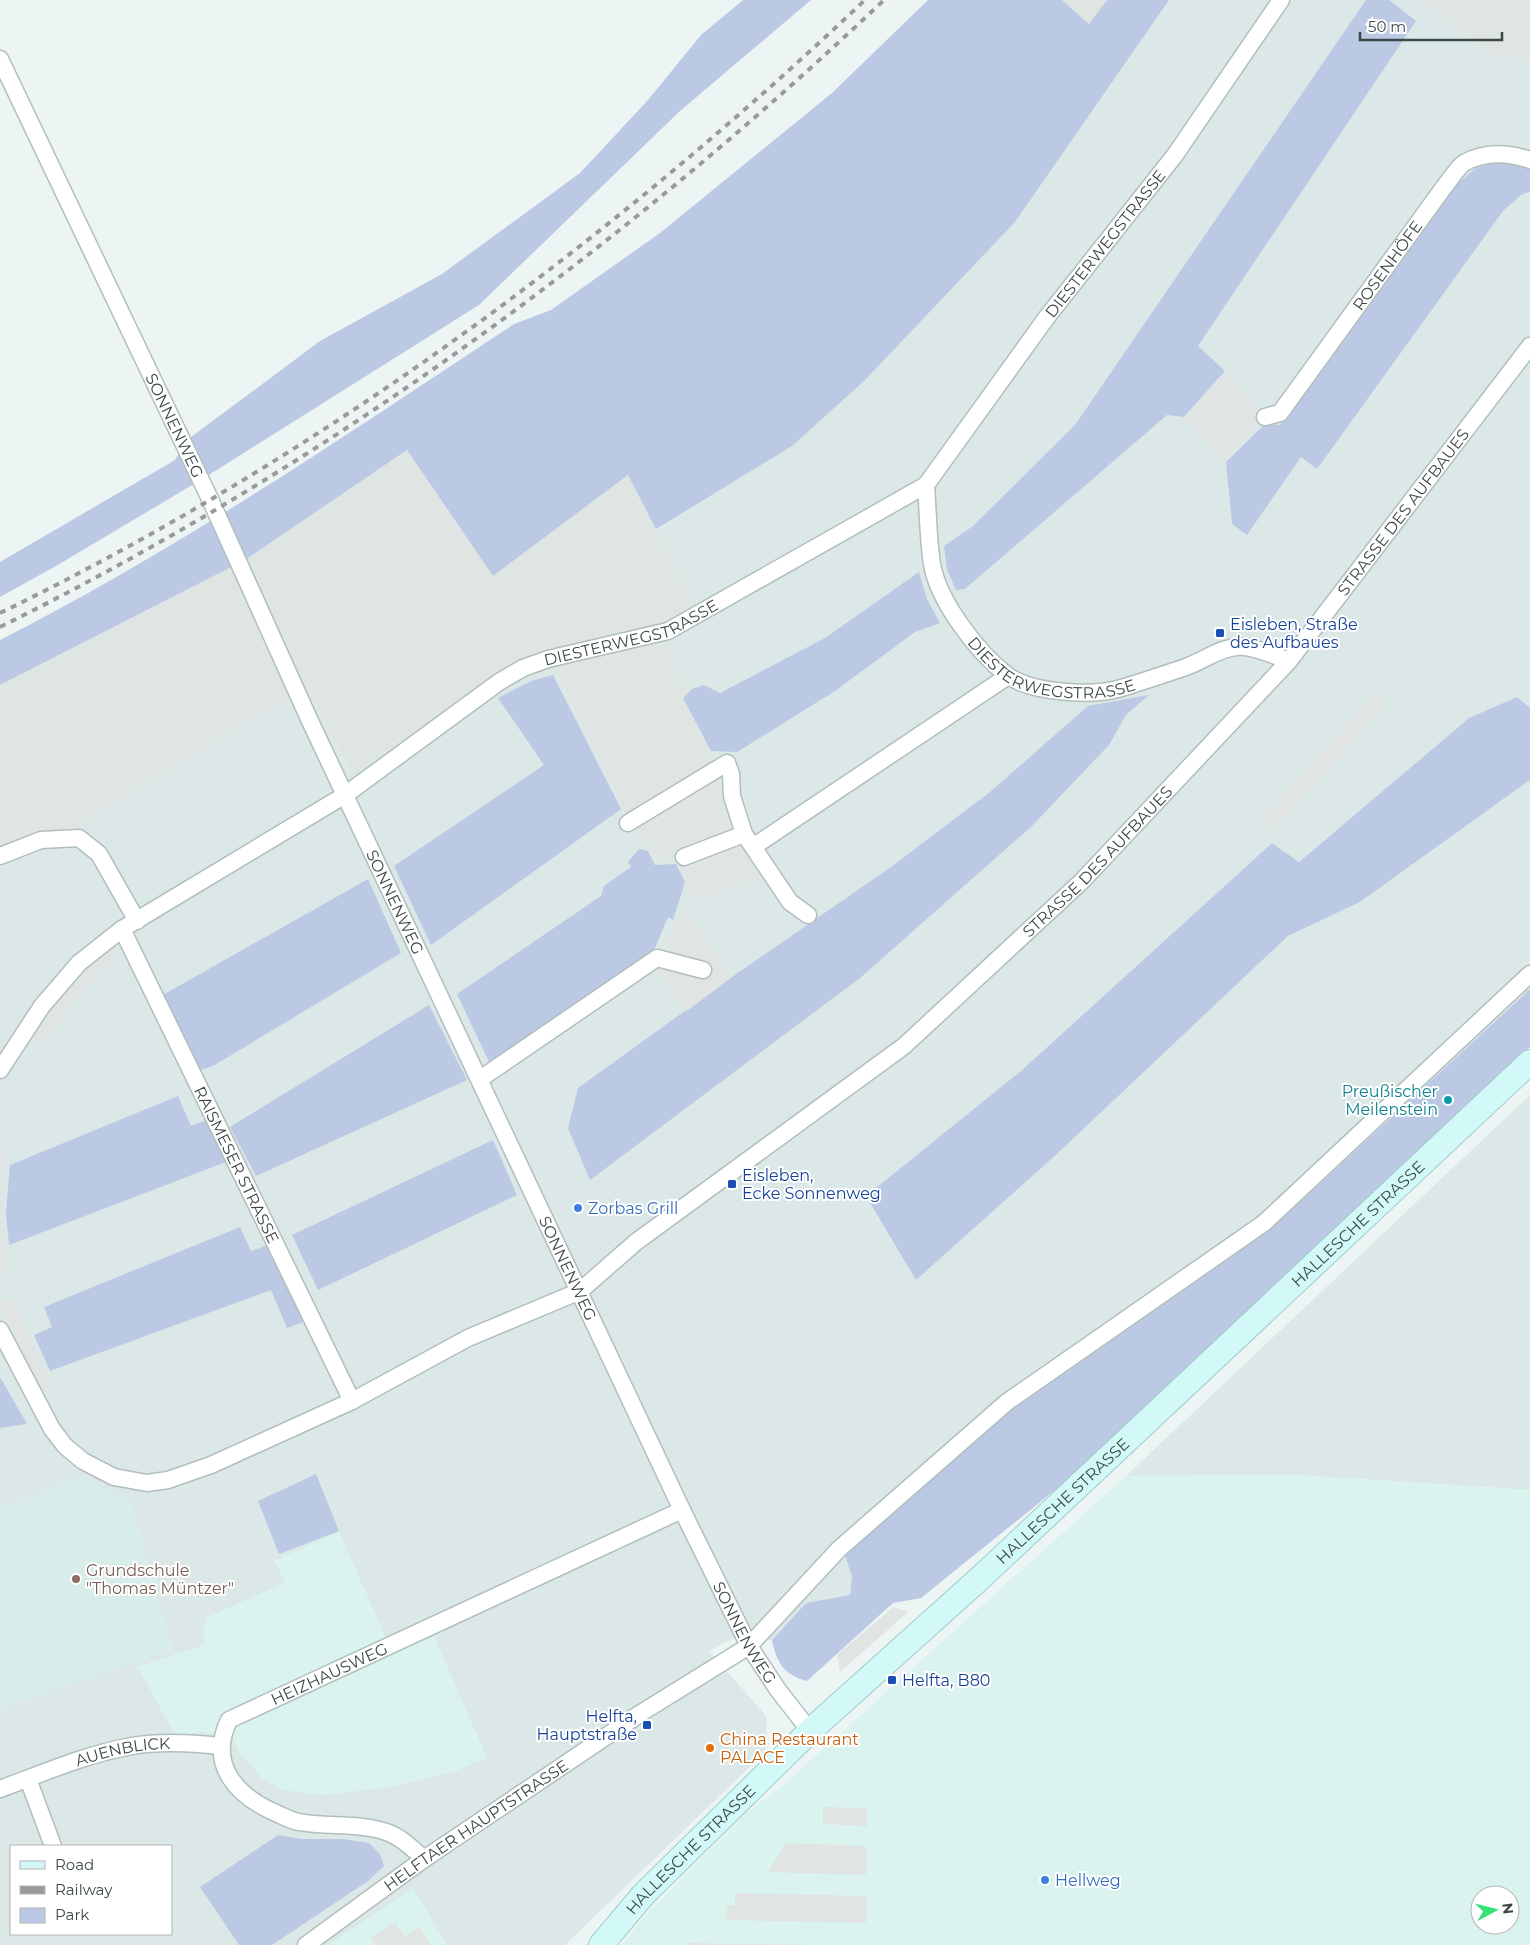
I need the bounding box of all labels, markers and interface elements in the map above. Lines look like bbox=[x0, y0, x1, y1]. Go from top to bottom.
scale bar bbox=[1360, 10, 1502, 42]
text: 50 m bbox=[1368, 17, 1406, 36]
street label: DIESTERWEGSTRASSE bbox=[1041, 166, 1169, 321]
street label: ROSENHÖFE bbox=[1348, 217, 1426, 314]
street label: SONNENWEG bbox=[142, 370, 208, 481]
street label: STRASSE DES AUFBAUES bbox=[1333, 425, 1473, 599]
street label: DIESTERWEGSTRASSE bbox=[542, 595, 721, 669]
place label: Eisleben, Straße des Aufbaues bbox=[1230, 615, 1358, 652]
marker: Eisleben, Straße des Aufbaues bbox=[1214, 627, 1226, 639]
street label: DIESTERWEGSTRASSE bbox=[964, 633, 1138, 702]
street label: STRASSE DES AUFBAUES bbox=[1018, 782, 1176, 941]
street label: SONNENWEG bbox=[363, 847, 428, 957]
place label: Preußischer Meilenstein bbox=[1342, 1082, 1438, 1119]
street label: RAISMESER STRASSE bbox=[190, 1083, 283, 1246]
marker: Preußischer Meilenstein bbox=[1442, 1094, 1454, 1106]
street label: HALLESCHE STRASSE bbox=[1287, 1157, 1428, 1291]
place label: Eisleben, Ecke Sonnenweg bbox=[742, 1166, 881, 1203]
marker: Eisleben, Ecke Sonnenweg bbox=[726, 1178, 738, 1190]
place label: Zorbas Grill bbox=[588, 1199, 678, 1218]
marker: Zorbas Grill bbox=[572, 1202, 584, 1214]
street label: SONNENWEG bbox=[535, 1213, 601, 1324]
street label: HALLESCHE STRASSE bbox=[992, 1434, 1133, 1568]
place label: Grundschule "Thomas Müntzer" bbox=[86, 1561, 234, 1598]
marker: Grundschule "Thomas Müntzer" bbox=[70, 1573, 82, 1585]
street label: SONNENWEG bbox=[709, 1578, 780, 1687]
street label: HEIZHAUSWEG bbox=[268, 1638, 390, 1709]
place label: Helfta, B80 bbox=[902, 1671, 990, 1690]
marker: Helfta, B80 bbox=[886, 1674, 898, 1686]
place label: Helfta, Hauptstraße bbox=[537, 1707, 637, 1744]
marker: Helfta, Hauptstraße bbox=[641, 1719, 653, 1731]
place label: China Restaurant PALACE bbox=[720, 1730, 859, 1767]
street label: AUENBLICK bbox=[73, 1733, 171, 1770]
marker: China Restaurant PALACE bbox=[704, 1742, 716, 1754]
street label: HELFTAER HAUPTSTRASSE bbox=[380, 1755, 572, 1895]
street label: HALLESCHE STRASSE bbox=[622, 1781, 759, 1918]
legend bbox=[10, 1845, 172, 1935]
text: Road bbox=[55, 1855, 94, 1874]
place label: Hellweg bbox=[1055, 1871, 1121, 1890]
marker: Hellweg bbox=[1039, 1874, 1051, 1886]
text: Railway bbox=[55, 1880, 113, 1899]
north arrow bbox=[1470, 1885, 1520, 1935]
text: N bbox=[1498, 1902, 1518, 1915]
text: Park bbox=[55, 1905, 89, 1924]

